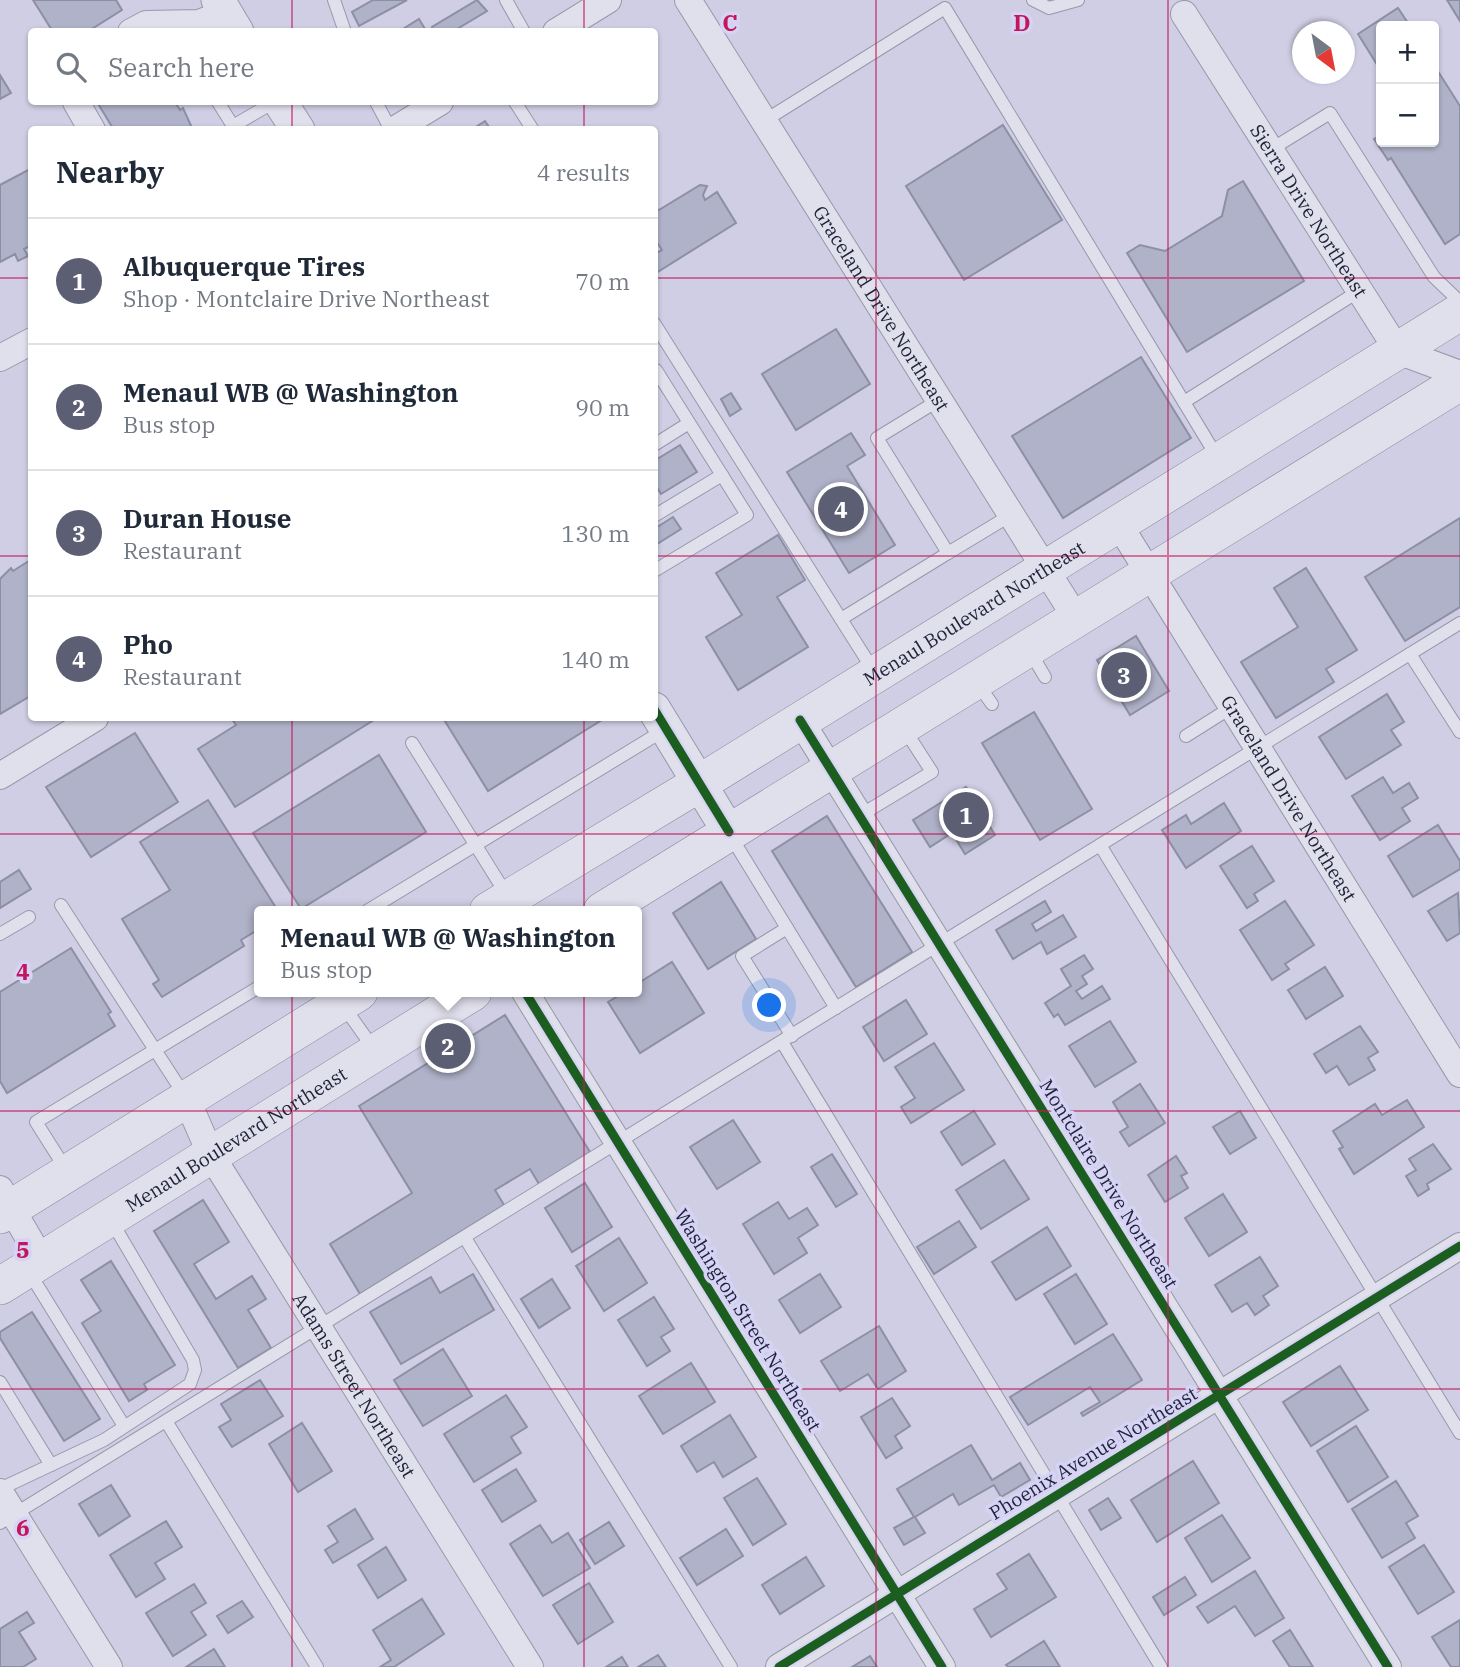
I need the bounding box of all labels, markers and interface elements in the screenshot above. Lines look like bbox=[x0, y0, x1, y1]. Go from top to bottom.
text: C bbox=[722, 7, 738, 37]
text: D bbox=[1013, 7, 1031, 37]
north arrow bbox=[1292, 21, 1355, 84]
map controls bbox=[1376, 21, 1439, 147]
button: + bbox=[1376, 21, 1439, 84]
search box bbox=[28, 28, 658, 105]
icon: search bbox=[52, 48, 90, 86]
text: Search here bbox=[108, 50, 254, 84]
button: − bbox=[1376, 84, 1439, 147]
street label: Sierra Drive Northeast bbox=[1245, 120, 1373, 302]
text: Nearby bbox=[56, 152, 164, 191]
text: 4 results bbox=[537, 157, 630, 187]
street label: Graceland Drive Northeast bbox=[808, 201, 955, 416]
text: Albuquerque Tires bbox=[123, 249, 365, 283]
text: 1 bbox=[72, 266, 86, 296]
text: 70 m bbox=[575, 266, 630, 296]
text: Shop · Montclaire Drive Northeast bbox=[123, 283, 490, 313]
text: Menaul WB @ Washington bbox=[123, 375, 459, 409]
text: 2 bbox=[72, 392, 86, 422]
text: 90 m bbox=[575, 392, 630, 422]
text: Bus stop bbox=[123, 409, 215, 439]
pin: 4 bbox=[818, 483, 864, 535]
text: Duran House bbox=[123, 501, 291, 535]
text: 3 bbox=[72, 518, 86, 548]
text: 130 m bbox=[561, 518, 630, 548]
text: Restaurant bbox=[123, 535, 242, 565]
street label: Menaul Boulevard Northeast bbox=[859, 535, 1089, 691]
text: Pho bbox=[123, 627, 173, 661]
text: 4 bbox=[72, 644, 86, 674]
text: 140 m bbox=[561, 644, 630, 674]
pin: 3 bbox=[1101, 649, 1147, 701]
text: Restaurant bbox=[123, 661, 242, 691]
street label: Graceland Drive Northeast bbox=[1216, 691, 1362, 906]
pin: 1 bbox=[943, 789, 989, 841]
popup bbox=[254, 906, 642, 997]
text: Menaul WB @ Washington bbox=[280, 920, 616, 954]
text: Bus stop bbox=[280, 954, 372, 984]
text: 4 bbox=[16, 956, 30, 986]
your location bbox=[752, 988, 786, 1022]
pin: 2 bbox=[425, 1020, 471, 1072]
street label: Menaul Boulevard Northeast bbox=[121, 1061, 351, 1217]
street label: Montclaire Drive Northeast bbox=[1035, 1075, 1184, 1293]
street label: Washington Street Northeast bbox=[669, 1204, 827, 1436]
text: 5 bbox=[16, 1234, 30, 1264]
street label: Adams Street Northeast bbox=[288, 1288, 421, 1482]
street label: Phoenix Avenue Northeast bbox=[985, 1381, 1202, 1525]
text: 6 bbox=[16, 1512, 30, 1542]

